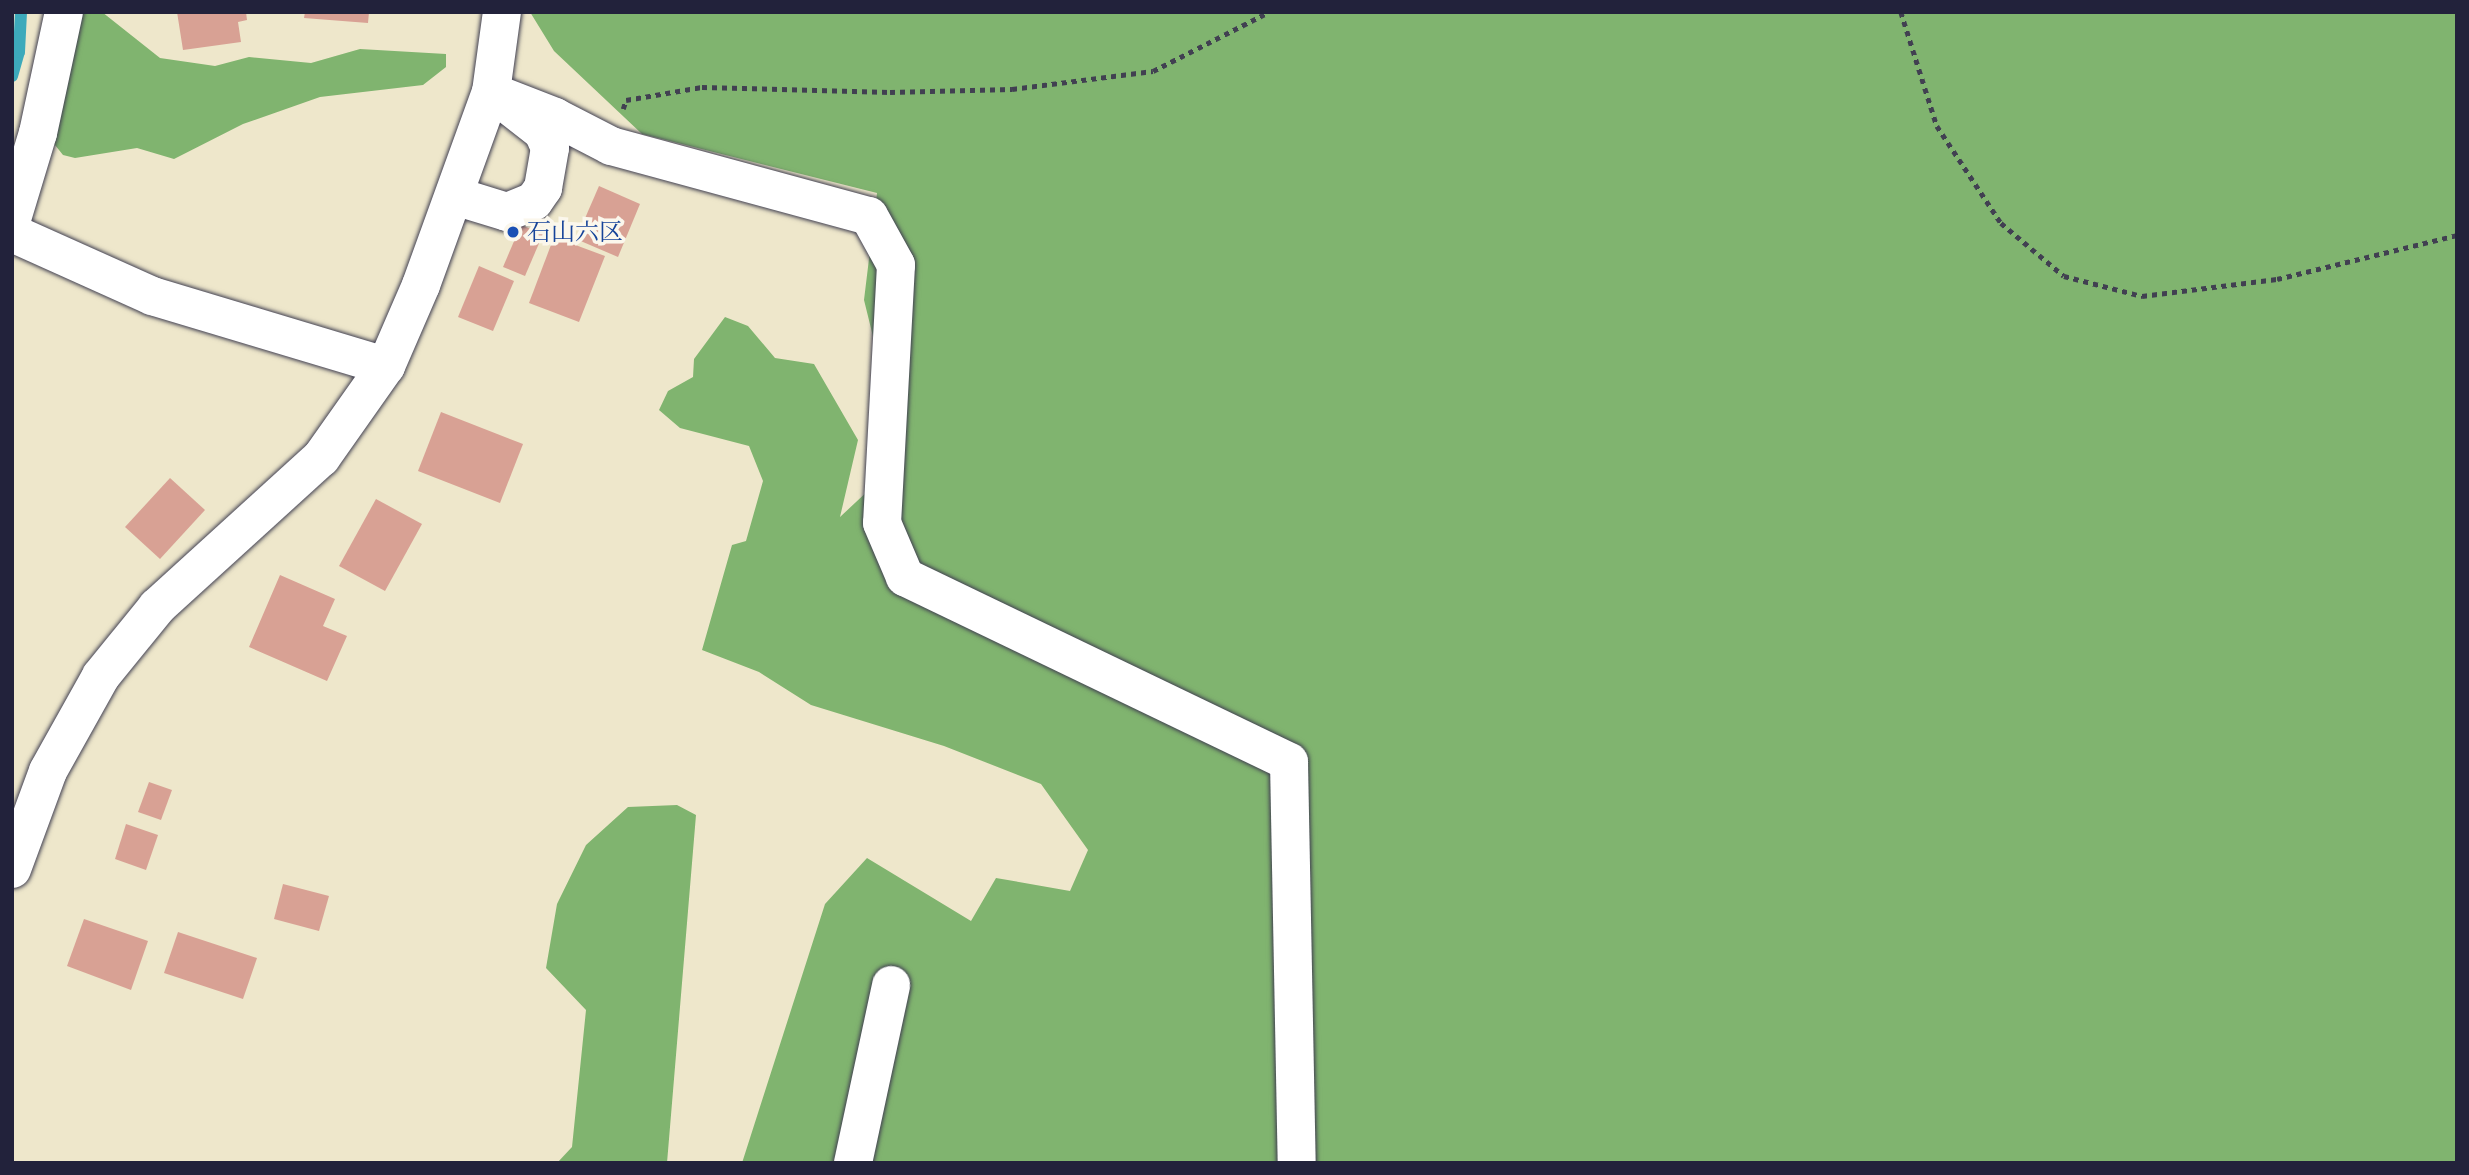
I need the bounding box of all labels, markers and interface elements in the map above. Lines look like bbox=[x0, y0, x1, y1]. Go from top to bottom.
place label: 石山六区 bbox=[527, 218, 623, 246]
marker: 石山六区 bbox=[505, 224, 521, 240]

